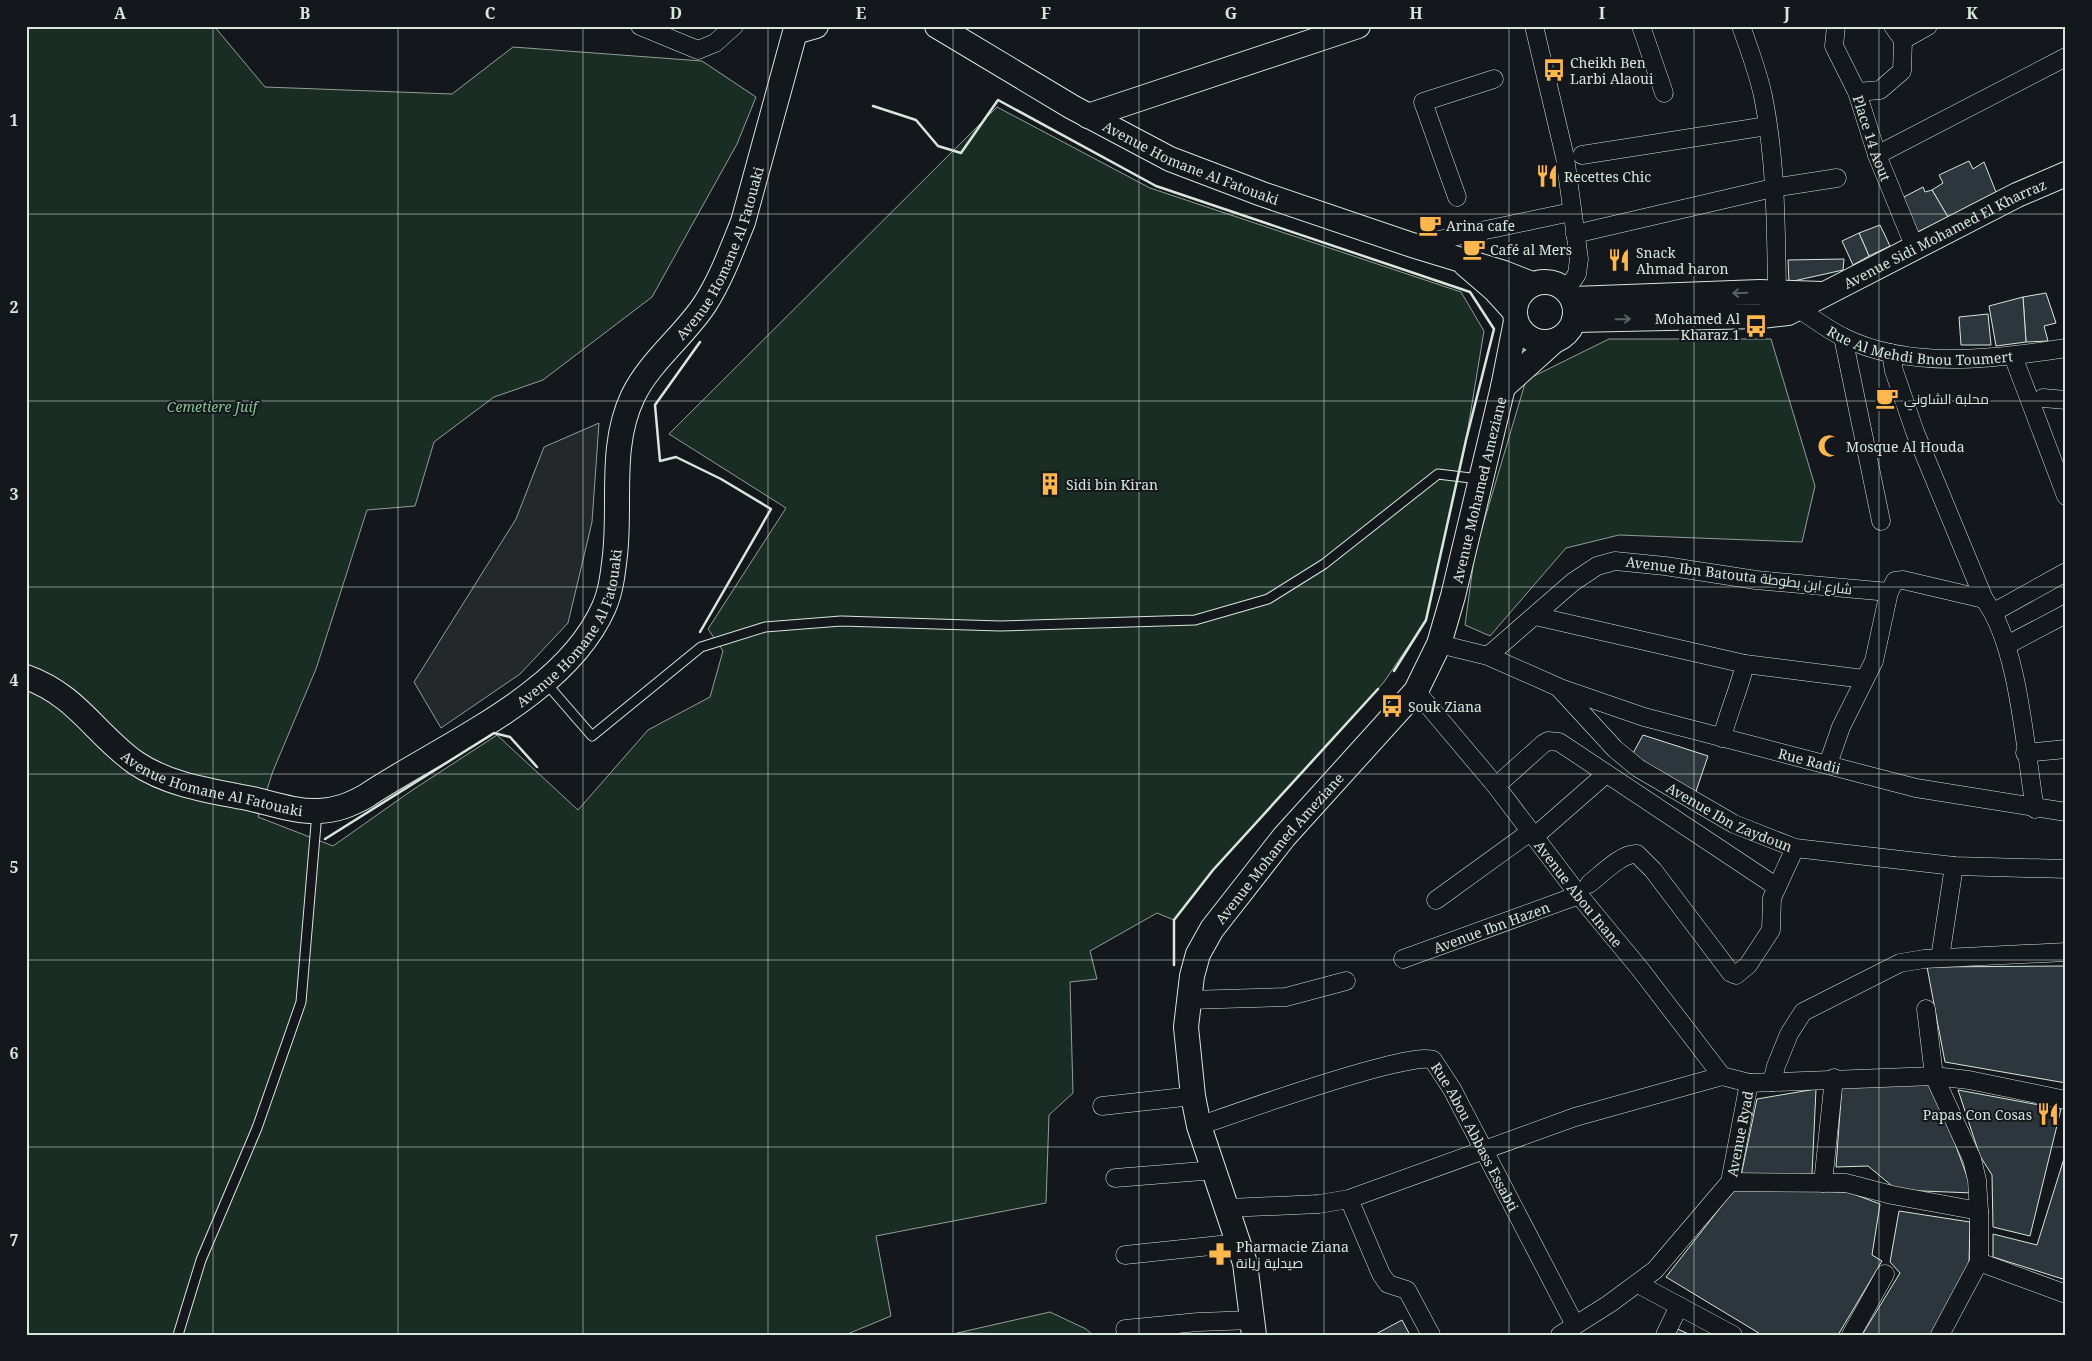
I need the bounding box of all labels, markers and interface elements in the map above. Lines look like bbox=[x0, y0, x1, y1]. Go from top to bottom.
text: A bbox=[114, 2, 127, 24]
text: B bbox=[300, 2, 311, 24]
text: C bbox=[485, 2, 496, 24]
text: D bbox=[670, 2, 682, 24]
text: E bbox=[856, 2, 866, 24]
text: F bbox=[1041, 2, 1051, 24]
text: G bbox=[1225, 2, 1237, 24]
text: H bbox=[1409, 2, 1423, 24]
text: I bbox=[1599, 2, 1605, 24]
text: J bbox=[1783, 2, 1791, 24]
text: K bbox=[1966, 2, 1978, 24]
place label: Cheikh Ben Larbi Alaoui bbox=[1570, 53, 1654, 88]
bus stop icon: Cheikh Ben Larbi Alaoui bbox=[1541, 57, 1567, 83]
street label: Place 14 Aout bbox=[1849, 93, 1896, 184]
text: 1 bbox=[9, 109, 19, 131]
street label: Avenue Homane Al Fatouaki bbox=[1100, 116, 1282, 209]
restaurant icon: Recettes Chic bbox=[1534, 163, 1560, 189]
street label: Avenue Homane Al Fatouaki bbox=[671, 164, 767, 343]
place label: Recettes Chic bbox=[1564, 167, 1651, 186]
street label: Avenue Sidi Mohamed El Kharraz bbox=[1840, 174, 2049, 292]
cafe icon: Arina cafe bbox=[1417, 212, 1443, 238]
place label: Arina cafe bbox=[1446, 216, 1515, 235]
cafe icon: Café al Mers bbox=[1461, 236, 1487, 262]
place label: Café al Mers bbox=[1490, 240, 1572, 259]
place label: Snack Ahmad haron bbox=[1636, 243, 1729, 278]
restaurant icon: Snack Ahmad haron bbox=[1606, 247, 1632, 273]
one-way arrow bbox=[1732, 288, 1748, 297]
text: 2 bbox=[9, 296, 19, 318]
place label: Mohamed Al Kharaz 1 bbox=[1655, 309, 1741, 344]
bus stop icon: Mohamed Al Kharaz 1 bbox=[1743, 313, 1769, 339]
one-way arrow bbox=[1614, 314, 1631, 324]
street label: Rue Al Mehdi Bnou Toumert bbox=[1824, 321, 2014, 369]
cafe icon: محلبة الشاوني bbox=[1874, 385, 1900, 411]
place label: محلبة الشاوني bbox=[1904, 389, 1989, 411]
street label: Avenue Mohamed Ameziane bbox=[1447, 395, 1510, 585]
park label: Cemetiere Juif bbox=[167, 397, 260, 416]
mosque icon: Mosque Al Houda bbox=[1816, 433, 1842, 459]
place label: Mosque Al Houda bbox=[1846, 437, 1965, 456]
building icon: Sidi bin Kiran bbox=[1037, 471, 1063, 497]
place label: Sidi bin Kiran bbox=[1066, 475, 1158, 494]
text: 3 bbox=[9, 483, 19, 505]
street label: Avenue Homane Al Fatouaki bbox=[512, 548, 625, 711]
street label: Avenue Ibn Batouta شارع ابن بطوطة bbox=[1625, 552, 1853, 598]
text: 4 bbox=[9, 669, 19, 691]
bus stop icon: Souk Ziana bbox=[1379, 693, 1405, 719]
place label: Souk Ziana bbox=[1408, 697, 1482, 716]
street label: Rue Radii bbox=[1776, 743, 1843, 778]
street label: Avenue Homane Al Fatouaki bbox=[117, 746, 305, 820]
street label: Avenue Mohamed Ameziane bbox=[1210, 768, 1347, 927]
street label: Avenue Ibn Zaydoun bbox=[1663, 777, 1795, 856]
street label: Avenue Abou Inane bbox=[1531, 836, 1627, 951]
text: 5 bbox=[9, 856, 19, 878]
street label: Avenue Ibn Hazen bbox=[1430, 897, 1552, 957]
text: 6 bbox=[9, 1042, 19, 1064]
street label: Rue Abou Abbass Essabti bbox=[1427, 1058, 1524, 1215]
street label: Avenue Ryad bbox=[1722, 1089, 1757, 1178]
restaurant icon: Papas Con Cosas bbox=[2035, 1101, 2061, 1127]
place label: Papas Con Cosas bbox=[1923, 1105, 2032, 1124]
text: 7 bbox=[9, 1229, 19, 1251]
place label: Pharmacie Ziana صيدلية زيانة bbox=[1236, 1237, 1349, 1272]
pharmacy icon: Pharmacie Ziana صيدلية زيانة bbox=[1207, 1241, 1233, 1267]

